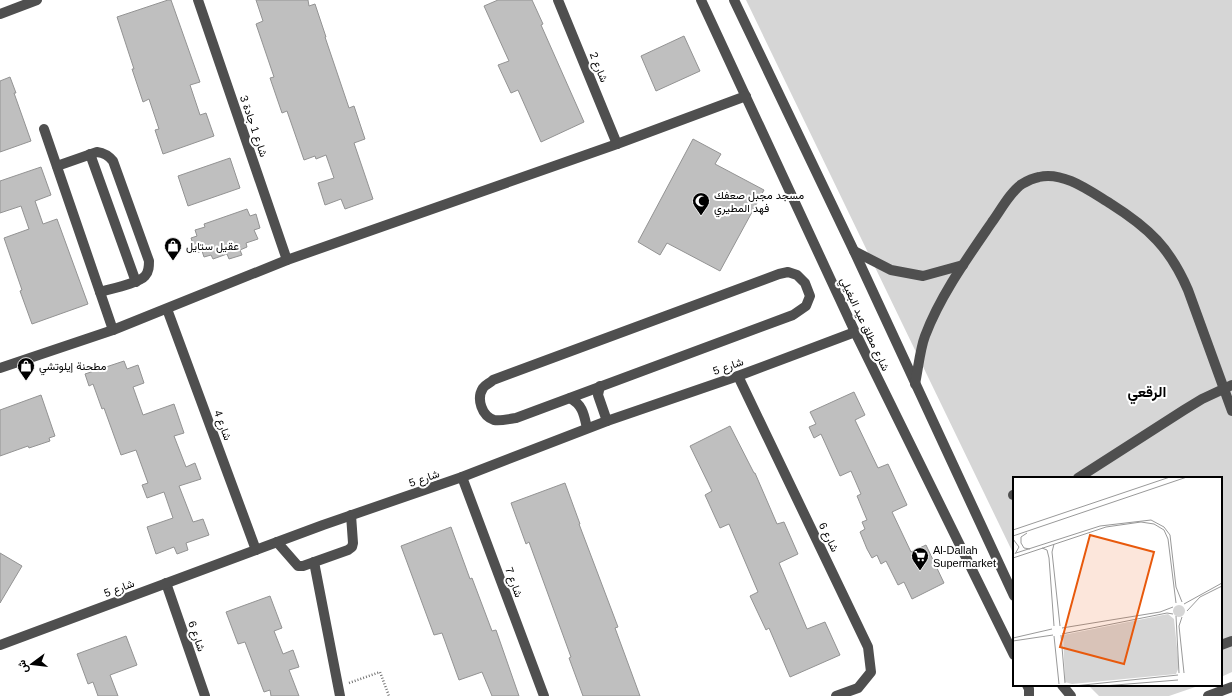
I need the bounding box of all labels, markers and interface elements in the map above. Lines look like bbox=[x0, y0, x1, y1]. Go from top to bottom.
street label: شارع 2 bbox=[586, 50, 611, 85]
street label: شارع 1 جادة 3 bbox=[236, 94, 270, 159]
place label: مسجد مجبل صعفك فهد المطيري bbox=[714, 189, 804, 218]
mosque icon: مسجد مجبل صعفك فهد المطيري bbox=[691, 191, 711, 216]
shop icon: عقيل ستايل bbox=[163, 236, 183, 261]
place label: عقيل ستايل bbox=[186, 240, 239, 253]
street label: شارع مطلق عيد البغيلي bbox=[834, 275, 892, 375]
street label: شارع 5 bbox=[711, 355, 746, 379]
shop icon: مطحنة إيلوتشي bbox=[16, 356, 36, 381]
place label: مطحنة إيلوتشي bbox=[39, 360, 107, 376]
district label: الرقعي bbox=[1128, 383, 1166, 405]
street label: شارع 4 bbox=[210, 408, 234, 443]
street label: شارع 5 bbox=[407, 467, 442, 491]
inset map bbox=[1013, 477, 1222, 686]
street label: شارع 6 bbox=[815, 520, 841, 555]
place label: Al-Dallah Supermarket bbox=[933, 544, 996, 569]
supermarket icon: Al-Dallah Supermarket bbox=[910, 546, 930, 571]
street label: شارع 7 bbox=[501, 565, 525, 600]
street label: شارع 5 bbox=[102, 577, 137, 601]
street label: شارع 6 bbox=[184, 619, 208, 654]
north arrow bbox=[12, 644, 52, 684]
text: ش bbox=[15, 658, 31, 675]

